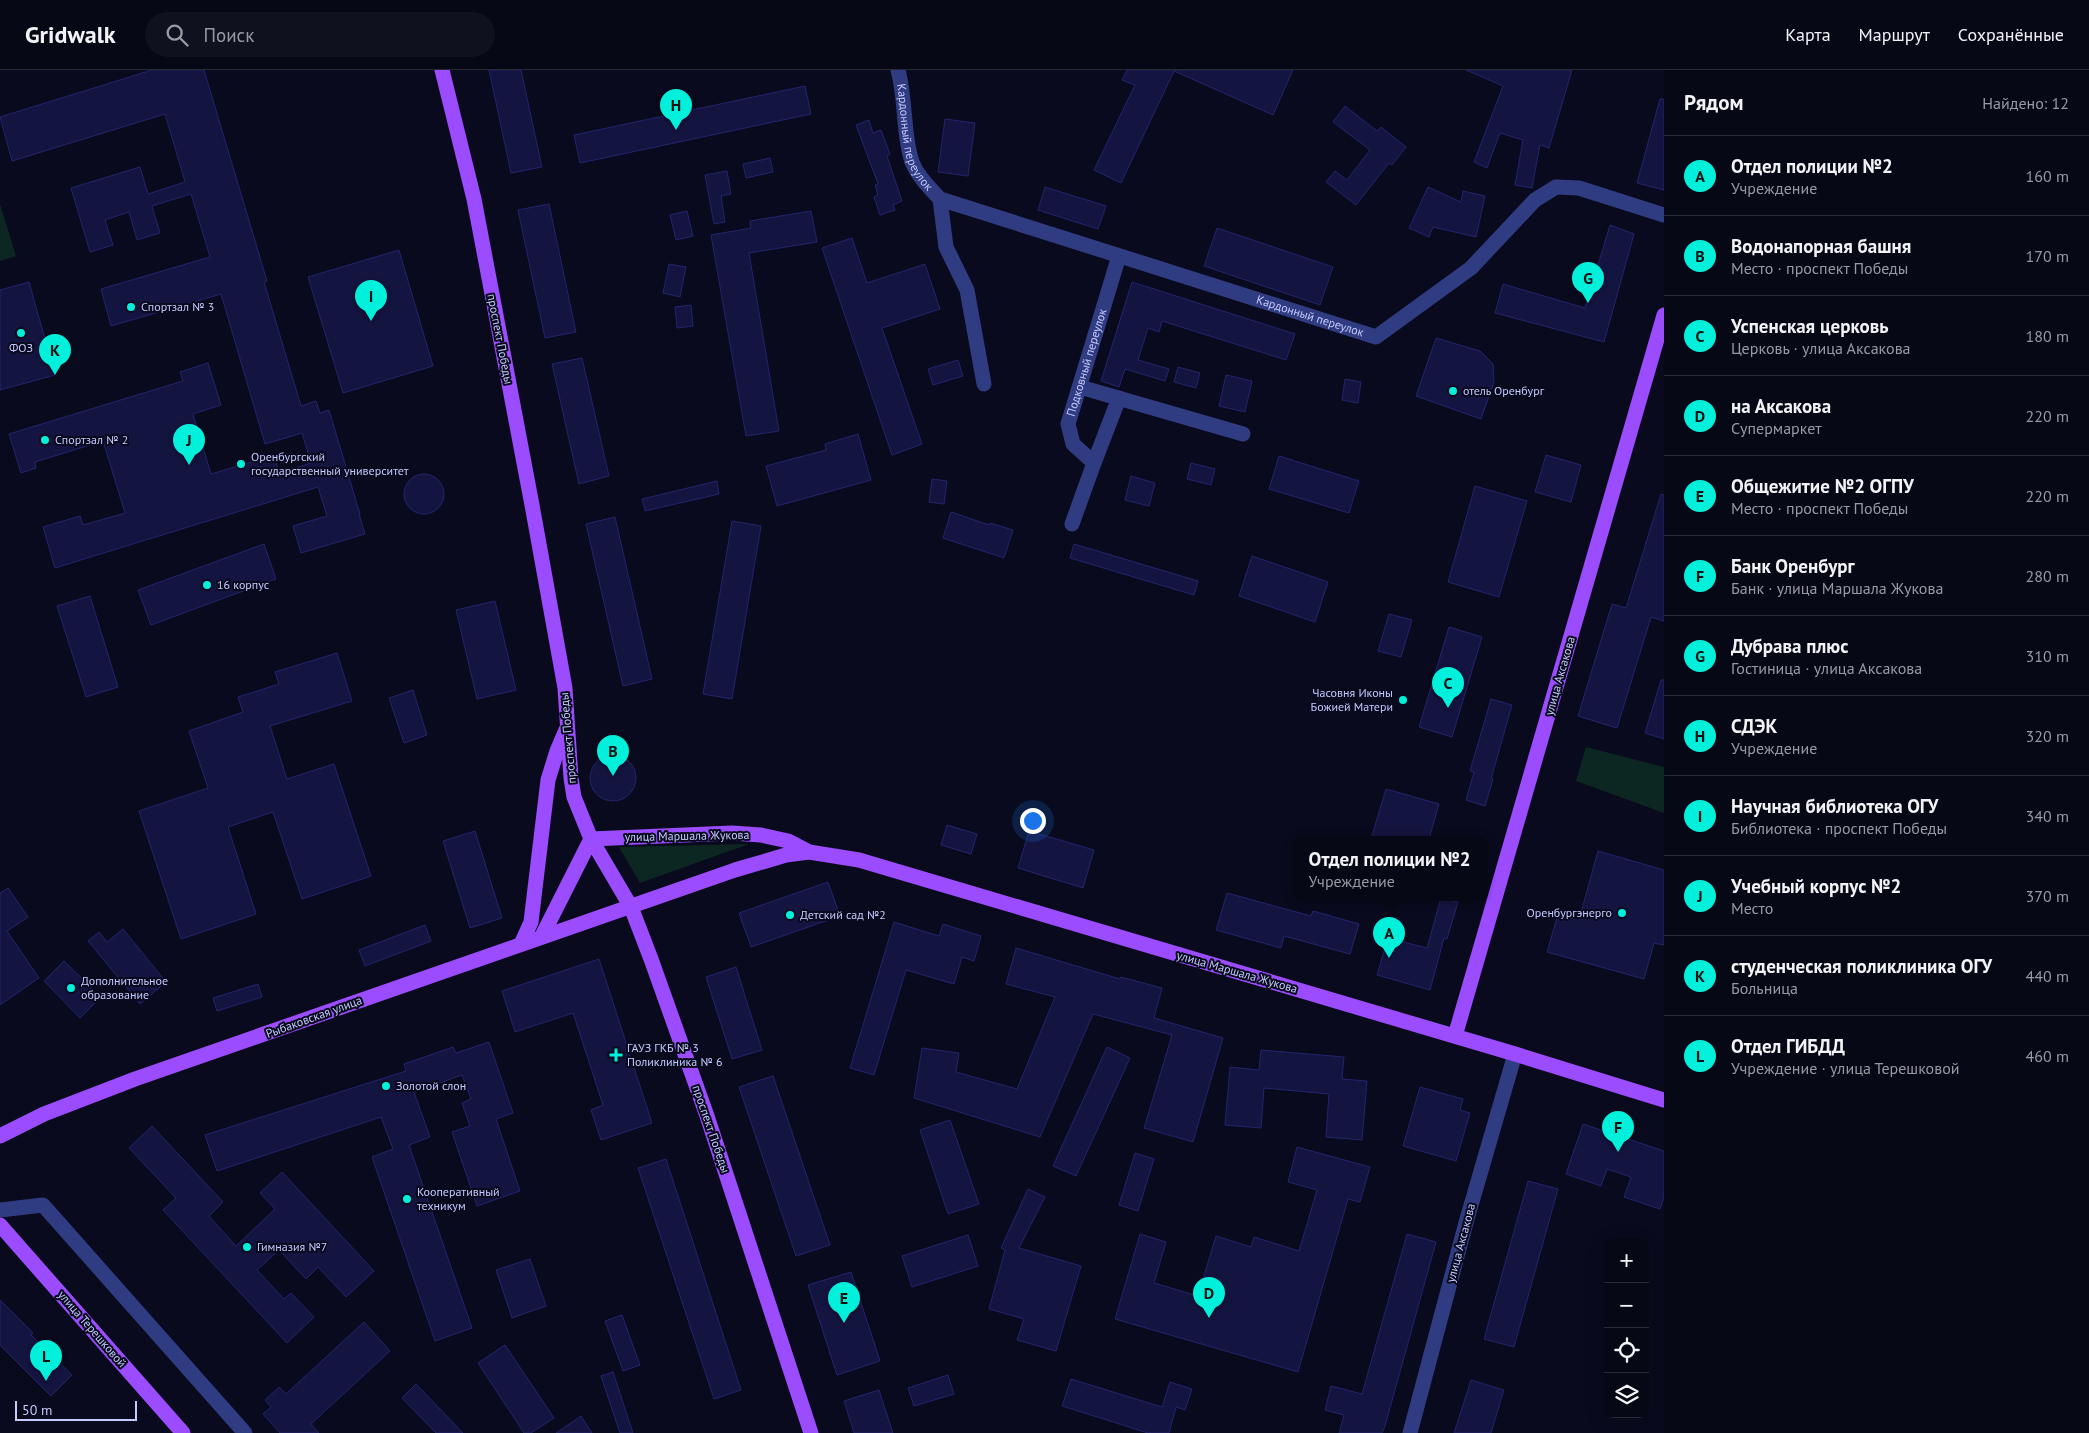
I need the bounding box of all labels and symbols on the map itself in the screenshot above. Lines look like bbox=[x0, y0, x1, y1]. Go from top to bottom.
street label: Кардонный переулок bbox=[894, 83, 937, 194]
pin: H bbox=[660, 89, 692, 130]
pin: G bbox=[1572, 262, 1604, 303]
pin: I bbox=[355, 280, 387, 321]
street label: проспект Победы bbox=[484, 292, 517, 385]
street label: Кардонный переулок bbox=[1255, 292, 1366, 340]
place label: Спортзал № 3 bbox=[141, 299, 214, 314]
marker: Спортзал № 3 bbox=[125, 301, 137, 313]
street label: Подковный переулок bbox=[1063, 307, 1110, 418]
marker: ФОЗ bbox=[15, 327, 27, 339]
pin: K bbox=[39, 334, 71, 375]
place label: ФОЗ bbox=[9, 340, 33, 355]
place label: отель Оренбург bbox=[1463, 383, 1545, 398]
marker: отель Оренбург bbox=[1447, 385, 1459, 397]
pin: J bbox=[173, 424, 205, 465]
place label: Спортзал № 2 bbox=[55, 432, 128, 447]
marker: Спортзал № 2 bbox=[39, 434, 51, 446]
place label: Оренбургский государственный университет bbox=[251, 449, 409, 478]
marker: Оренбургский государственный университет bbox=[235, 458, 247, 470]
place label: 16 корпус bbox=[217, 577, 270, 592]
marker: 16 корпус bbox=[201, 579, 213, 591]
street label: улица Аксакова bbox=[1541, 635, 1578, 717]
pin: C bbox=[1432, 667, 1464, 708]
place label: Часовня Иконы Божией Матери bbox=[1311, 685, 1393, 714]
street label: проспект Победы bbox=[556, 692, 579, 784]
marker: Часовня Иконы Божией Матери bbox=[1397, 694, 1409, 706]
pin: B bbox=[597, 735, 629, 776]
your location bbox=[1020, 808, 1046, 834]
street label: улица Маршала Жукова bbox=[624, 827, 750, 844]
place label: Оренбургэнерго bbox=[1527, 905, 1612, 920]
place label: Детский сад №2 bbox=[800, 907, 886, 922]
marker: Оренбургэнерго bbox=[1616, 907, 1628, 919]
marker: Детский сад №2 bbox=[784, 909, 796, 921]
pin: A bbox=[1373, 917, 1405, 958]
street label: улица Маршала Жукова bbox=[1175, 947, 1299, 996]
place label: Дополнительное образование bbox=[81, 973, 168, 1002]
marker: Дополнительное образование bbox=[65, 982, 77, 994]
street label: Рыбаковская улица bbox=[264, 992, 364, 1041]
place label: ГАУЗ ГКБ № 3 Поликлиника № 6 bbox=[627, 1040, 723, 1069]
marker: ГАУЗ ГКБ № 3 Поликлиника № 6 bbox=[609, 1048, 623, 1062]
place label: Золотой слон bbox=[396, 1078, 466, 1093]
marker: Золотой слон bbox=[380, 1080, 392, 1092]
street label: проспект Победы bbox=[689, 1083, 733, 1175]
pin: F bbox=[1602, 1111, 1634, 1152]
place label: Кооперативный техникум bbox=[417, 1184, 500, 1213]
marker: Кооперативный техникум bbox=[401, 1193, 413, 1205]
street label: улица Аксакова bbox=[1443, 1202, 1478, 1284]
place label: Гимназия №7 bbox=[257, 1239, 327, 1254]
marker: Гимназия №7 bbox=[241, 1241, 253, 1253]
pin: D bbox=[1193, 1277, 1225, 1318]
pin: E bbox=[828, 1282, 860, 1323]
street label: улица Терешковой bbox=[55, 1287, 130, 1370]
pin: L bbox=[30, 1340, 62, 1381]
scale bar bbox=[15, 1398, 138, 1421]

